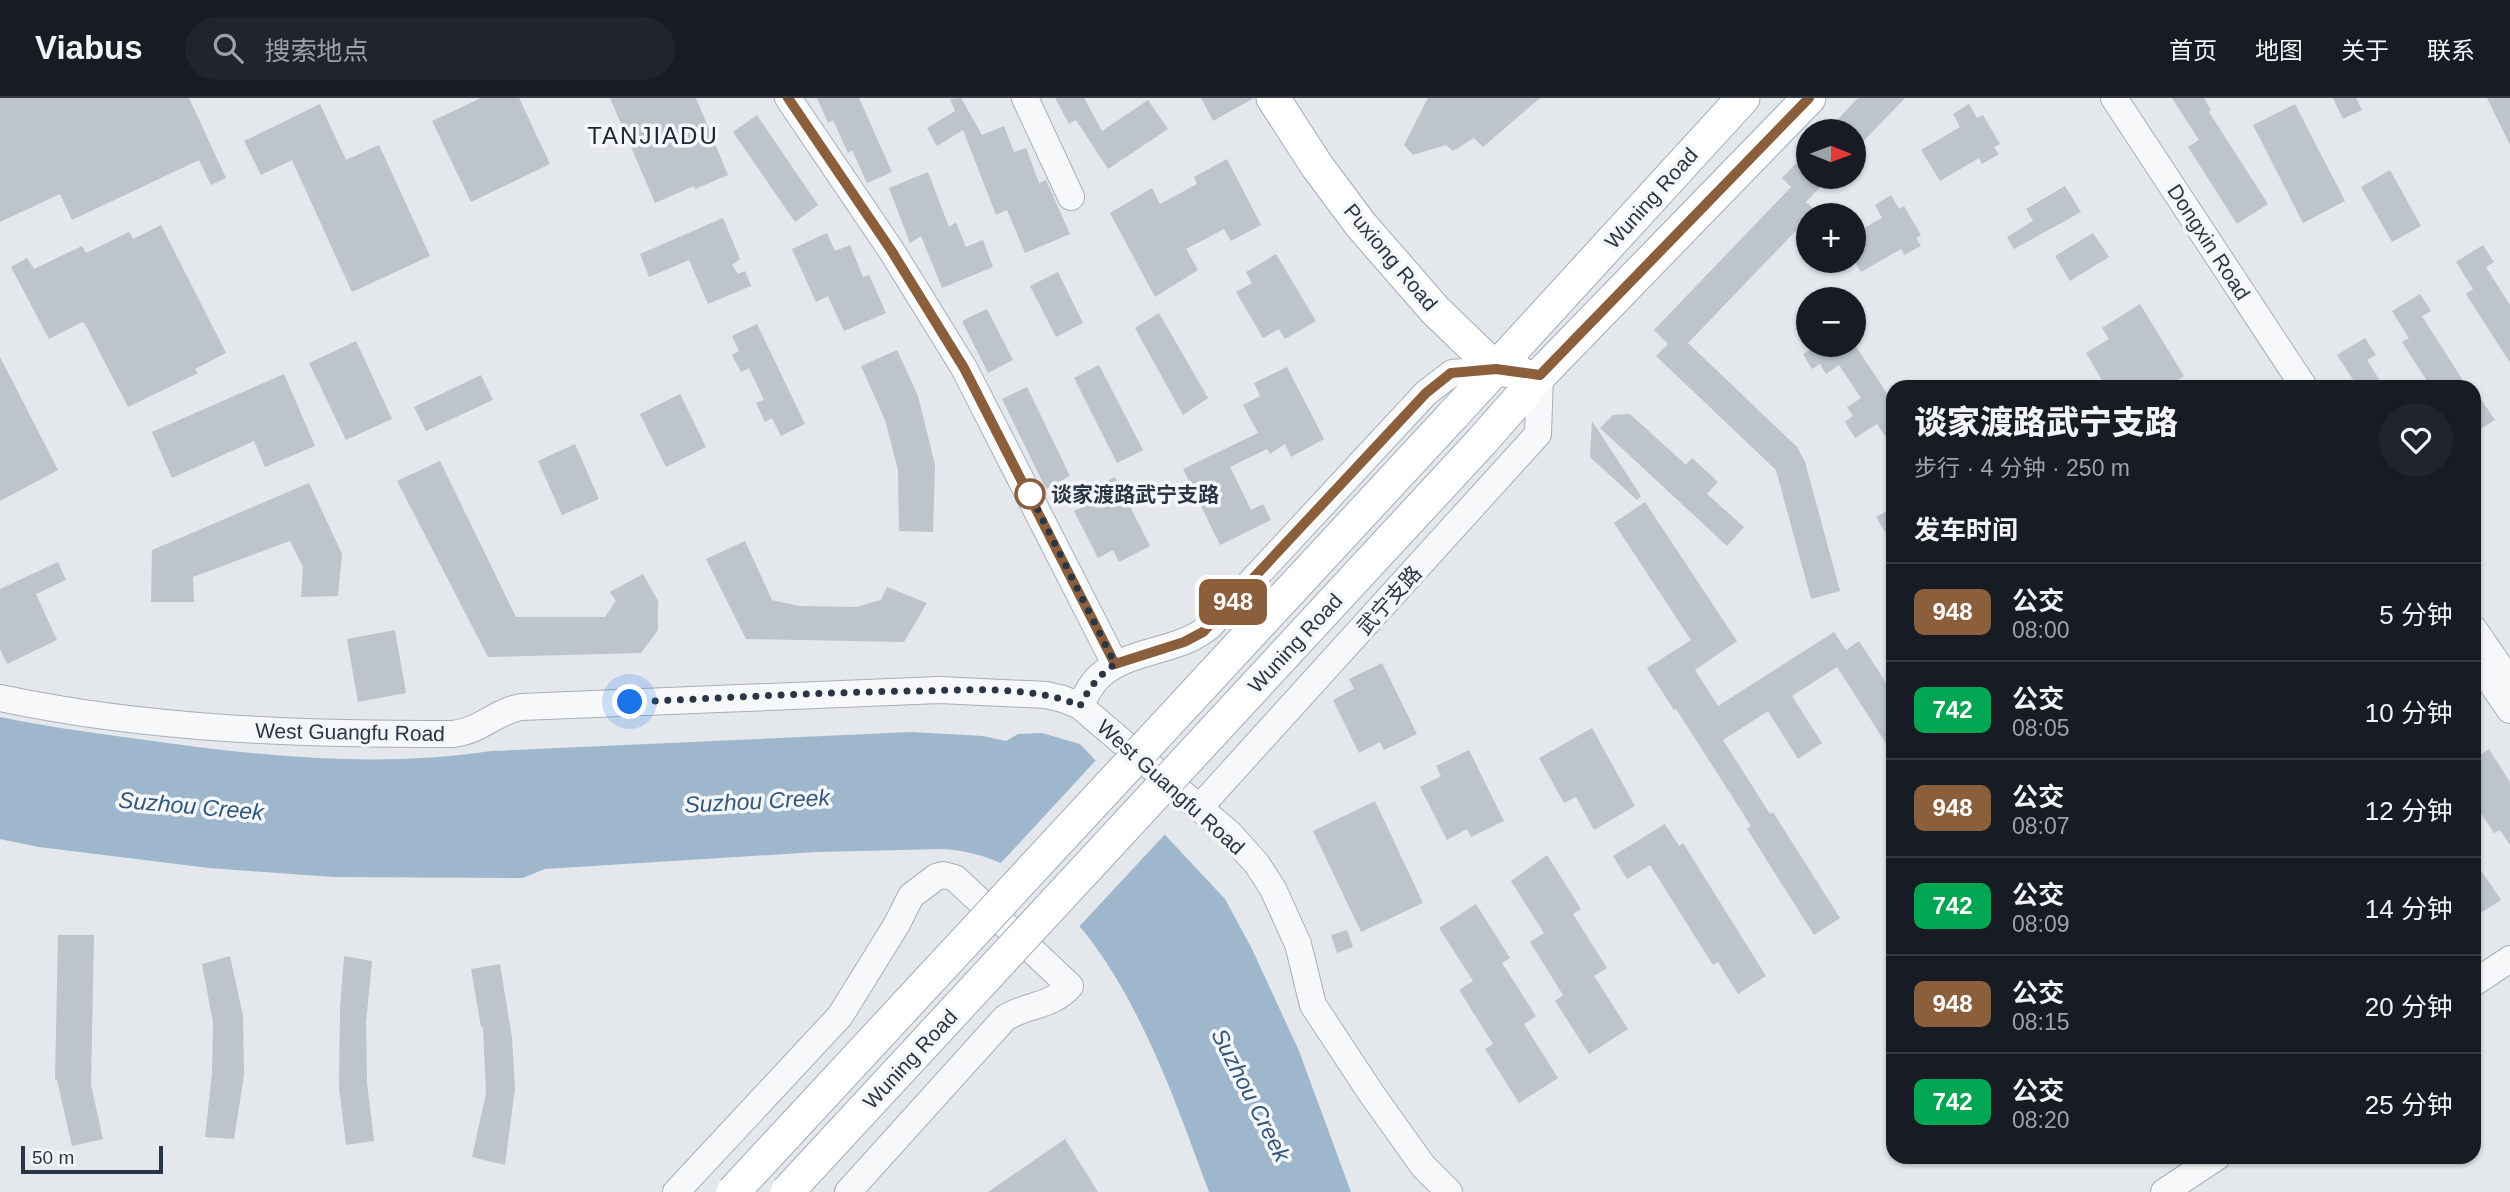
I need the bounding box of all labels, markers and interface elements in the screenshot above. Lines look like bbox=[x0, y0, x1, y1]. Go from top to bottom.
search box bbox=[185, 17, 675, 80]
text: Viabus bbox=[35, 29, 143, 66]
icon: search bbox=[209, 29, 247, 67]
text: 搜索地点 bbox=[265, 36, 369, 66]
text: 首页 bbox=[2169, 37, 2217, 64]
text: 地图 bbox=[2255, 37, 2303, 64]
text: 关于 bbox=[2341, 37, 2389, 64]
text: 联系 bbox=[2427, 37, 2475, 64]
north arrow bbox=[1796, 119, 1866, 189]
map controls bbox=[1796, 119, 1866, 357]
district label: TANJIADU bbox=[587, 122, 719, 149]
street label: Wuning Road bbox=[1600, 143, 1702, 253]
street label: Dongxin Road bbox=[2163, 180, 2255, 304]
street label: Puxiong Road bbox=[1340, 199, 1442, 315]
button: + bbox=[1796, 203, 1866, 273]
button: − bbox=[1796, 287, 1866, 357]
button: heart bbox=[2379, 403, 2453, 477]
text: 谈家渡路武宁支路 bbox=[1914, 404, 2178, 441]
text: 步行 · 4 分钟 · 250 m bbox=[1914, 455, 2130, 481]
marker: 谈家渡路武宁支路 bbox=[1015, 479, 1045, 509]
place label: 谈家渡路武宁支路 bbox=[1051, 483, 1219, 506]
text: 发车时间 bbox=[1914, 515, 2018, 545]
street label: 武宁支路 bbox=[1352, 561, 1426, 639]
line badge: 948 bbox=[1193, 579, 1273, 625]
text: 公交 bbox=[2012, 586, 2064, 616]
text: 948 bbox=[1213, 588, 1253, 615]
street label: Wuning Road bbox=[1243, 589, 1347, 697]
text: 948 bbox=[1932, 598, 1973, 625]
text: 5 分钟 bbox=[2379, 600, 2453, 630]
text: 08:00 bbox=[2012, 617, 2070, 643]
your location bbox=[612, 684, 647, 719]
text: 公交 bbox=[2012, 684, 2064, 714]
text: 742 bbox=[1932, 696, 1973, 723]
text: 10 分钟 bbox=[2365, 698, 2453, 728]
street label: West Guangfu Road bbox=[1093, 715, 1249, 859]
text: 08:05 bbox=[2012, 715, 2070, 741]
street label: West Guangfu Road bbox=[255, 719, 445, 745]
text: 公交 bbox=[2012, 782, 2064, 812]
water label: Suzhou Creek bbox=[684, 784, 832, 818]
water label: Suzhou Creek bbox=[117, 787, 266, 825]
text: 948 bbox=[1932, 794, 1973, 821]
text: 12 分钟 bbox=[2365, 796, 2453, 826]
text: 08:07 bbox=[2012, 813, 2070, 839]
text: 公交 bbox=[2012, 880, 2064, 910]
text: 742 bbox=[1932, 892, 1973, 919]
text: 14 分钟 bbox=[2365, 894, 2453, 924]
text: 08:09 bbox=[2012, 911, 2070, 937]
text: 公交 bbox=[2012, 978, 2064, 1008]
text: 948 bbox=[1932, 990, 1973, 1017]
text: 20 分钟 bbox=[2365, 992, 2453, 1022]
street label: Wuning Road bbox=[858, 1005, 962, 1113]
text: 08:15 bbox=[2012, 1009, 2070, 1035]
water label: Suzhou Creek bbox=[1206, 1024, 1296, 1167]
text: 公交 bbox=[2012, 1076, 2064, 1106]
text: 742 bbox=[1932, 1088, 1973, 1115]
text: 25 分钟 bbox=[2365, 1090, 2453, 1120]
text: 08:20 bbox=[2012, 1107, 2070, 1133]
scale bar bbox=[21, 1143, 163, 1175]
text: 50 m bbox=[32, 1147, 74, 1168]

